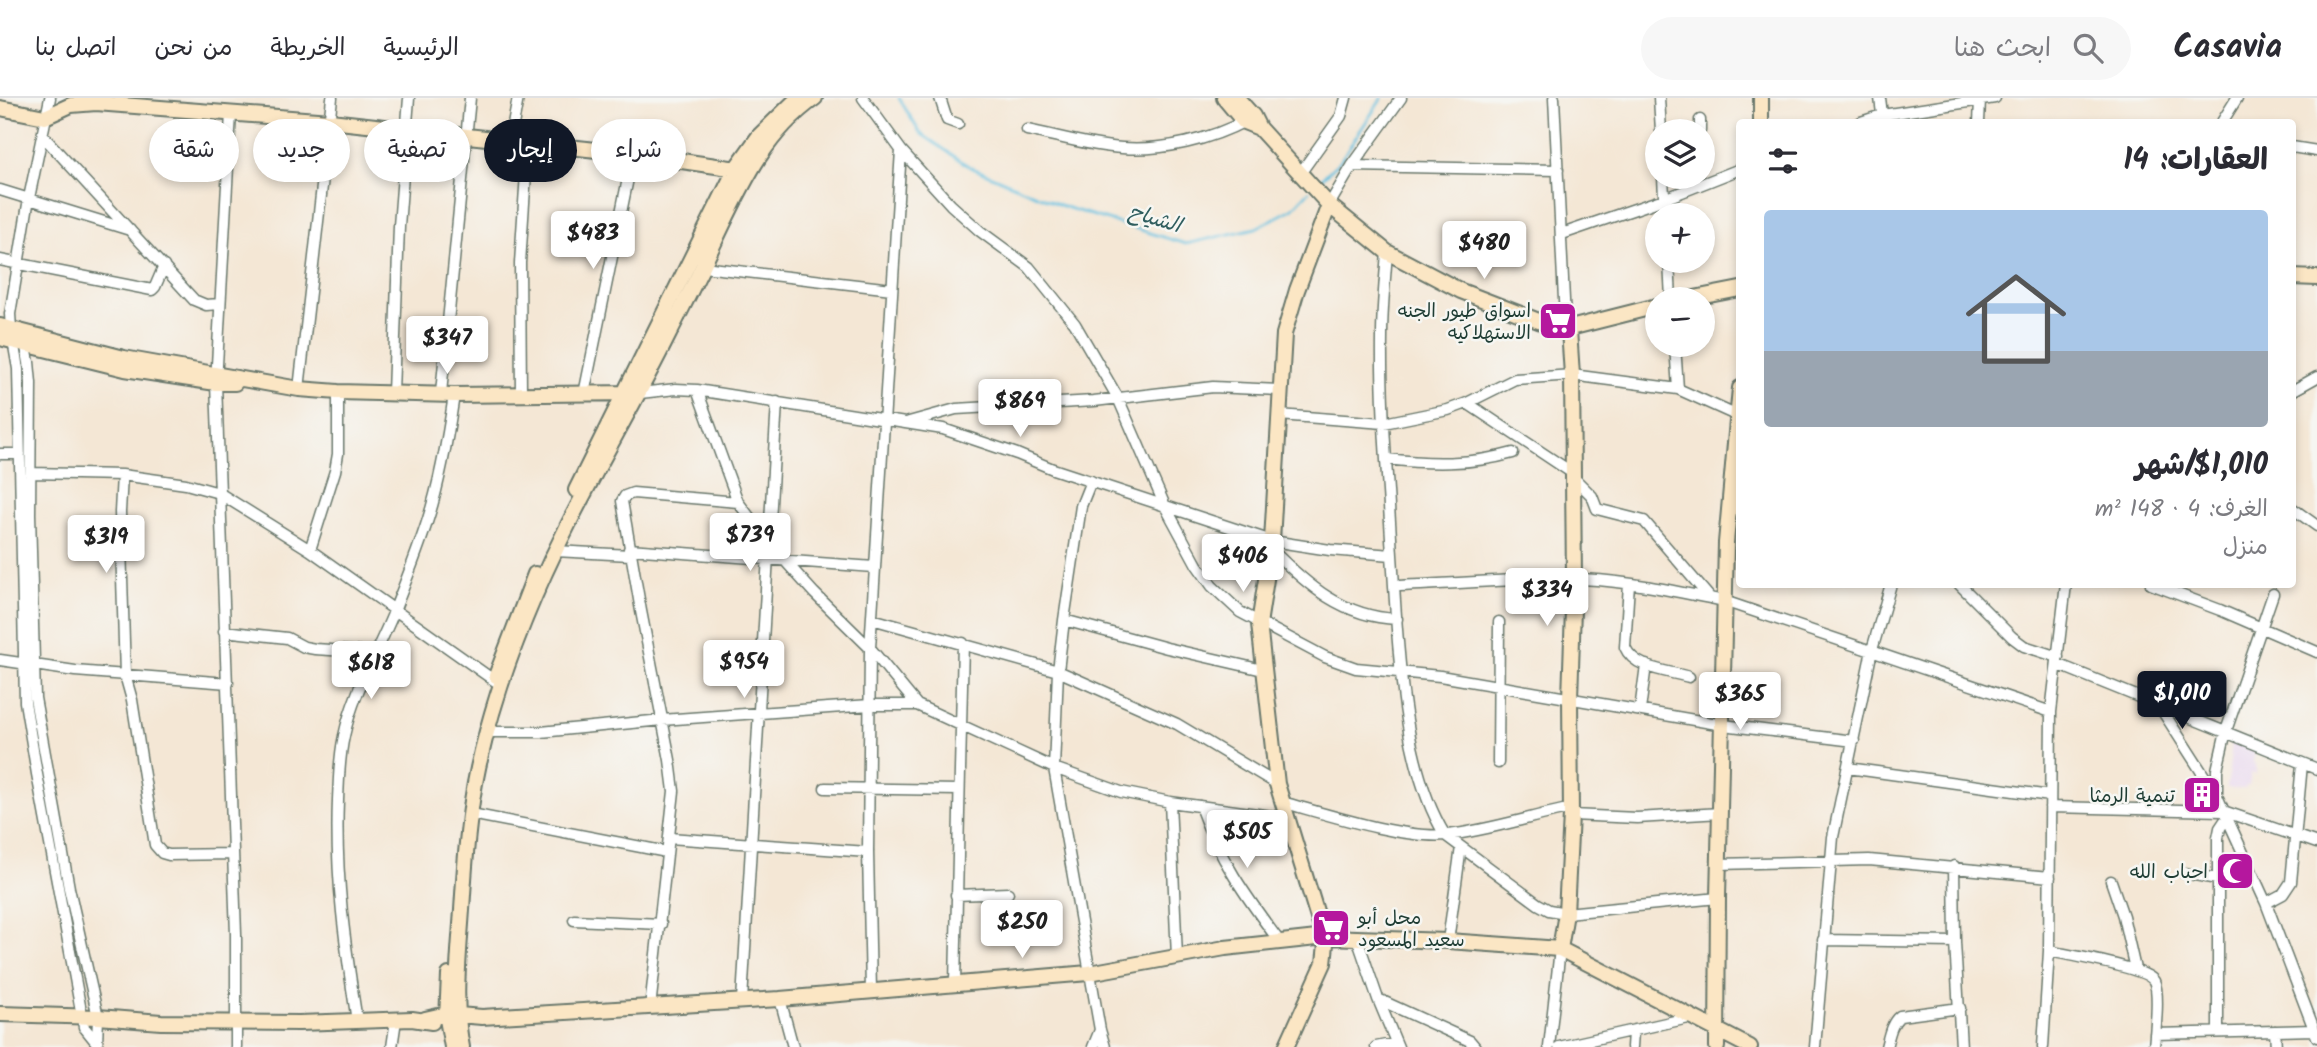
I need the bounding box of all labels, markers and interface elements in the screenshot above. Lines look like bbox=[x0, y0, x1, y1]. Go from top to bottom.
search box bbox=[1641, 17, 2131, 80]
text: Casavia bbox=[2173, 22, 2282, 75]
text: ابحث هنا bbox=[1954, 28, 2051, 70]
text: اتصل بنا bbox=[35, 29, 116, 68]
text: من نحن bbox=[154, 29, 233, 68]
text: الخريطة bbox=[271, 29, 345, 68]
text: الرئيسية bbox=[383, 29, 459, 68]
icon: search bbox=[2069, 29, 2107, 67]
chip: شقة bbox=[149, 119, 239, 182]
chip: جديد bbox=[253, 119, 350, 182]
chip: تصفية bbox=[364, 119, 470, 182]
chip: إيجار bbox=[484, 119, 577, 182]
chip: شراء bbox=[591, 119, 686, 182]
map controls bbox=[1645, 119, 1715, 357]
button: layers bbox=[1645, 119, 1715, 189]
text: العقارات: 14 bbox=[2123, 137, 2268, 185]
icon: filters bbox=[1764, 142, 1802, 180]
water label: الشياح bbox=[1124, 196, 1188, 244]
button: + bbox=[1645, 203, 1715, 273]
pin: $483 bbox=[552, 212, 634, 271]
text: $483 bbox=[567, 216, 619, 252]
pin: $480 bbox=[1443, 222, 1525, 281]
text: $480 bbox=[1458, 226, 1510, 262]
icon: home bbox=[1953, 256, 2079, 382]
button: − bbox=[1645, 287, 1715, 357]
place label: اسواق طيور الجنه الاستهلاكيه bbox=[1398, 297, 1531, 349]
supermarket icon: اسواق طيور الجنه الاستهلاكيه bbox=[1537, 300, 1579, 342]
pin: $347 bbox=[406, 316, 488, 376]
text: $347 bbox=[422, 321, 472, 357]
pin: $869 bbox=[979, 380, 1061, 439]
text: $869 bbox=[994, 384, 1046, 420]
text: $1,010/شهر bbox=[2135, 442, 2268, 490]
text: الغرف: 4 · 148 m² bbox=[2095, 492, 2268, 528]
pin: $739 bbox=[709, 514, 791, 573]
pin: $319 bbox=[65, 516, 147, 575]
text: $739 bbox=[726, 518, 774, 554]
text: $319 bbox=[84, 520, 128, 556]
text: منزل bbox=[2223, 530, 2268, 566]
pin: $406 bbox=[1202, 534, 1284, 594]
text: $406 bbox=[1218, 539, 1268, 575]
pin: $334 bbox=[1506, 568, 1588, 628]
text: $334 bbox=[1521, 573, 1573, 609]
pin: $954 bbox=[703, 640, 785, 700]
pin: $618 bbox=[330, 642, 412, 701]
text: $954 bbox=[719, 645, 769, 681]
text: $618 bbox=[348, 646, 394, 682]
pin: $365 bbox=[1699, 672, 1781, 732]
pin: $1,010 bbox=[2125, 672, 2239, 731]
text: $1,010 bbox=[2153, 676, 2211, 712]
text: $365 bbox=[1715, 677, 1765, 713]
building icon: تنمية الرمثا bbox=[2181, 774, 2223, 816]
place label: تنمية الرمثا bbox=[2090, 782, 2175, 812]
pin: $505 bbox=[1206, 810, 1288, 870]
text: $505 bbox=[1223, 815, 1271, 851]
mosque icon: احباب الله bbox=[2214, 850, 2256, 892]
place label: احباب الله bbox=[2130, 858, 2208, 888]
pin: $250 bbox=[981, 900, 1063, 960]
place label: محل أبو سعيد المسعود bbox=[1356, 904, 1465, 956]
text: $250 bbox=[997, 905, 1047, 941]
supermarket icon: محل أبو سعيد المسعود bbox=[1310, 907, 1352, 949]

